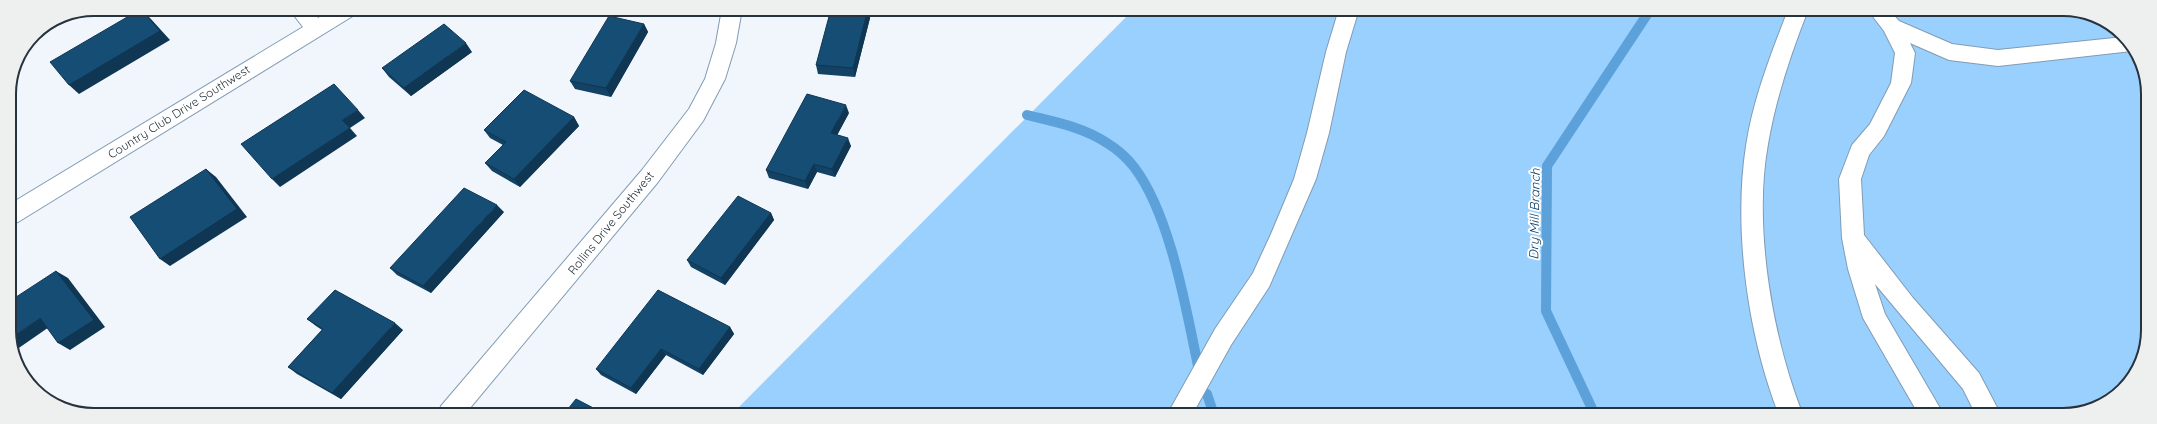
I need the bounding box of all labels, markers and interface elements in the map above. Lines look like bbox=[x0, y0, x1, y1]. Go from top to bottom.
street label: Country Club Drive Southwest bbox=[105, 62, 253, 162]
street label: Rollins Drive Southwest bbox=[564, 168, 657, 277]
water label: Dry Mill Branch bbox=[1525, 168, 1543, 260]

